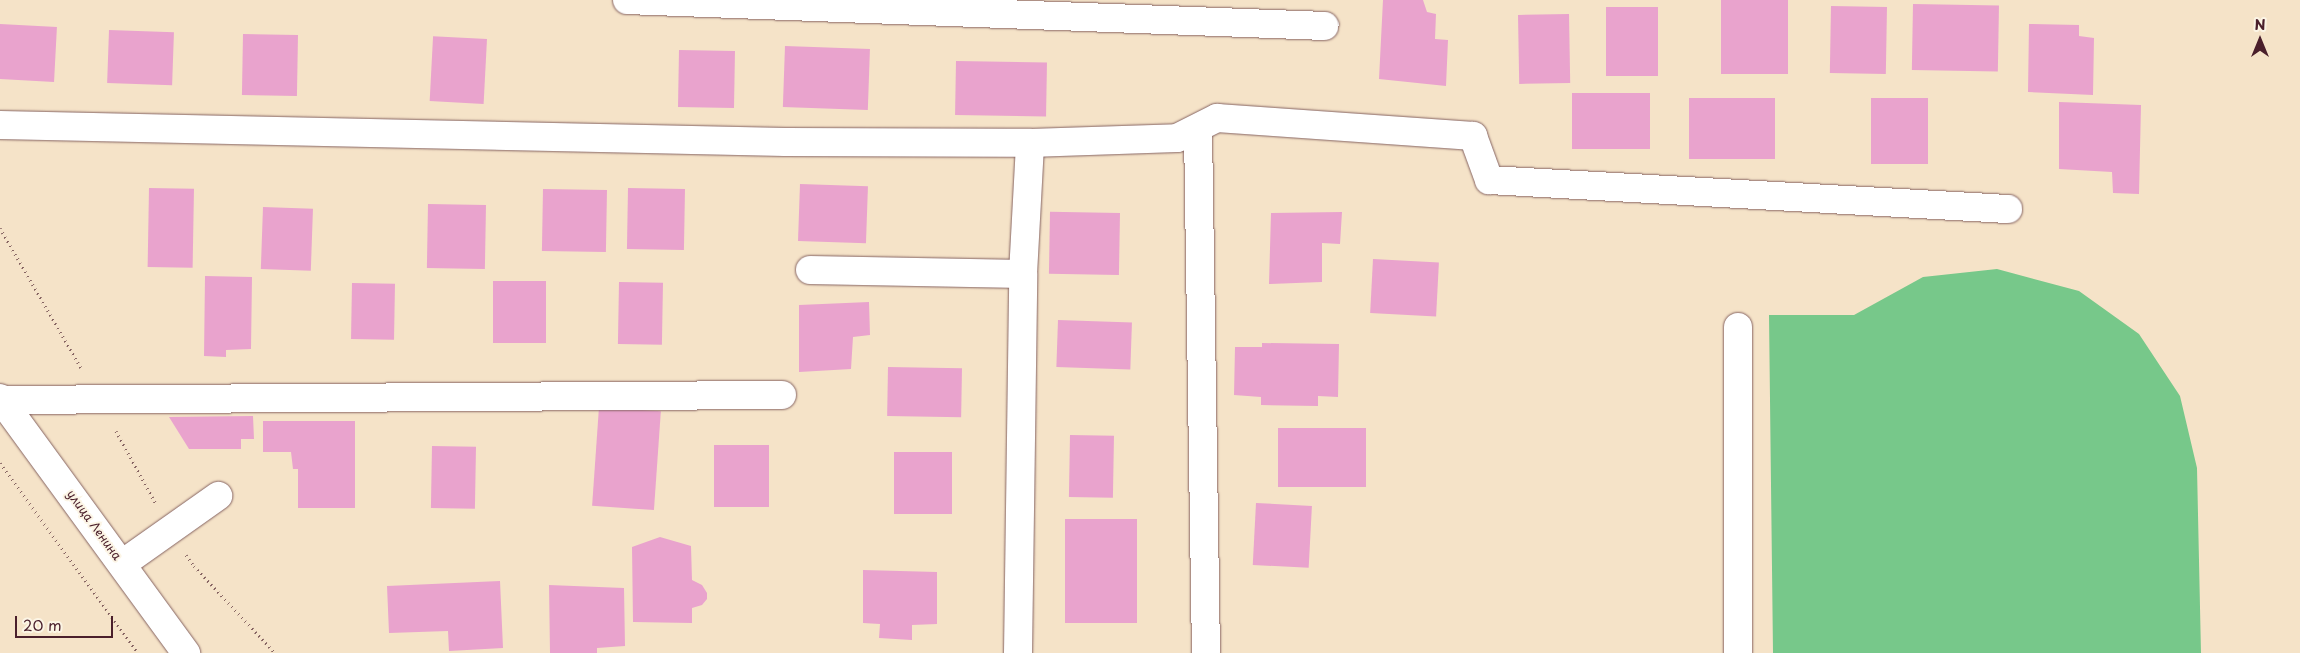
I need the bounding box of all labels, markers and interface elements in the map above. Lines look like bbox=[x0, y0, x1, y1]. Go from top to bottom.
text: N bbox=[2254, 14, 2266, 35]
north arrow bbox=[2235, 15, 2285, 65]
street label: улица Ленина bbox=[64, 487, 124, 563]
scale bar bbox=[18, 606, 115, 638]
text: 20 m bbox=[23, 613, 62, 636]

